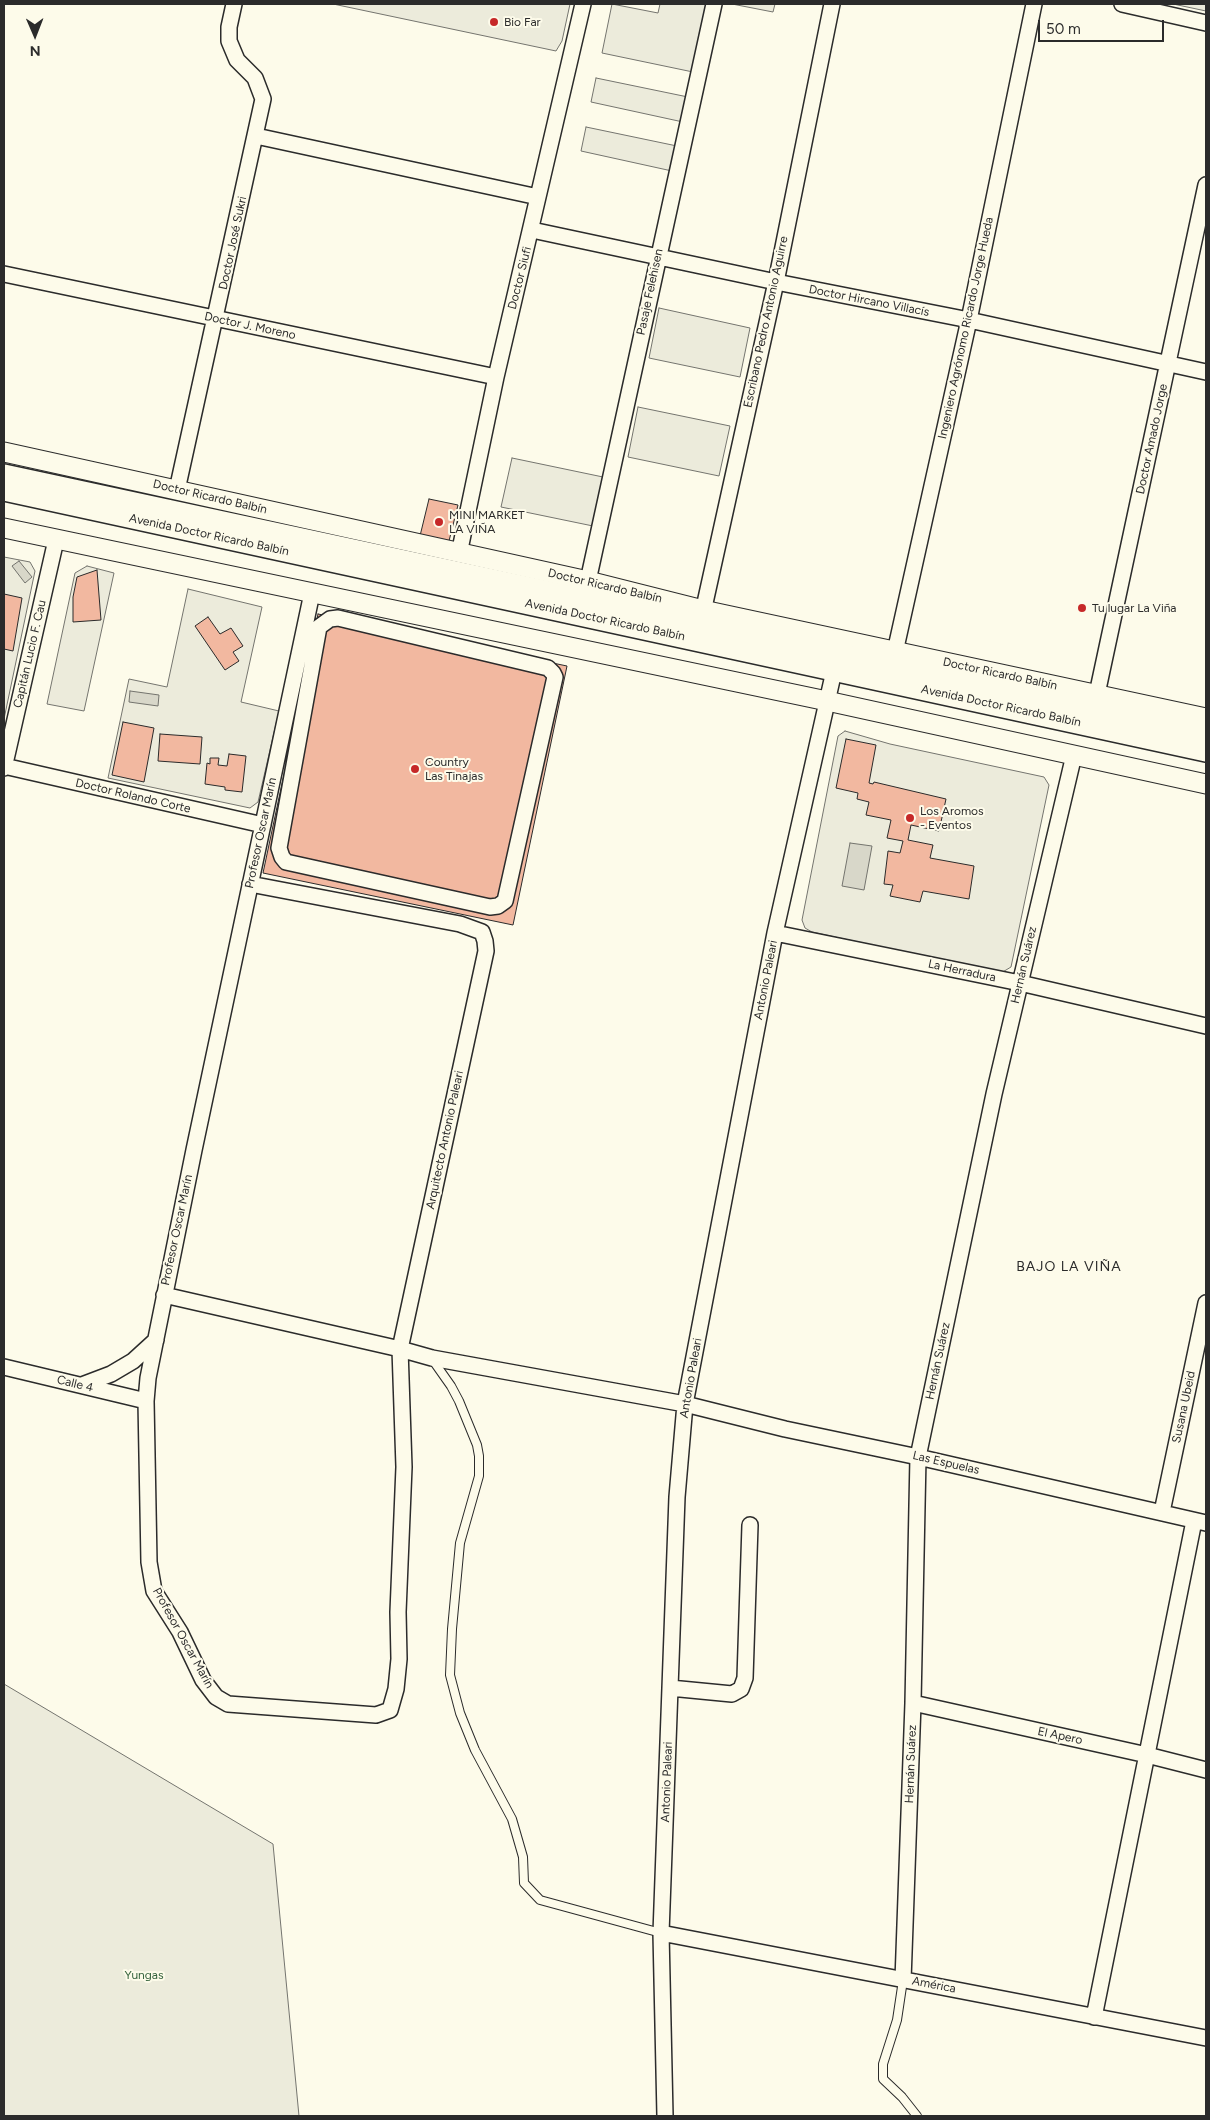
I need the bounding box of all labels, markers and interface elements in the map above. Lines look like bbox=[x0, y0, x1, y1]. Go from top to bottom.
north arrow bbox=[10, 10, 60, 60]
scale bar bbox=[1040, 10, 1166, 42]
place label: Bio Far bbox=[504, 15, 541, 29]
marker: Bio Far bbox=[488, 16, 500, 28]
text: 50 m bbox=[1046, 20, 1081, 38]
text: N bbox=[30, 42, 41, 59]
street label: Doctor José Sukri bbox=[216, 195, 250, 291]
street label: Ingeniero Agrónomo Ricardo Jorge Hueda bbox=[935, 216, 997, 440]
street label: Escribano Pedro Antonio Aguirre bbox=[741, 235, 791, 409]
street label: Doctor Siufi bbox=[505, 245, 535, 311]
street label: Pasaje Felehisen bbox=[634, 248, 666, 336]
street label: Doctor Hircano Villacís bbox=[807, 282, 931, 320]
street label: Doctor J. Moreno bbox=[203, 309, 297, 343]
street label: Doctor Amado Jorge bbox=[1133, 383, 1171, 495]
street label: Doctor Ricardo Balbín bbox=[152, 477, 268, 517]
place label: MINI MARKET LA VIÑA bbox=[449, 508, 525, 536]
street label: Avenida Doctor Ricardo Balbín bbox=[128, 511, 290, 559]
marker: MINI MARKET LA VIÑA bbox=[433, 516, 445, 528]
street label: Doctor Ricardo Balbín bbox=[547, 566, 663, 606]
street label: Avenida Doctor Ricardo Balbín bbox=[524, 596, 686, 644]
street label: Capitán Lucio F. Cau bbox=[11, 599, 49, 709]
place label: Tu lugar La Viña bbox=[1092, 601, 1176, 615]
marker: Tu lugar La Viña bbox=[1076, 602, 1088, 614]
street label: Doctor Ricardo Balbín bbox=[941, 655, 1059, 693]
street label: Avenida Doctor Ricardo Balbín bbox=[920, 682, 1082, 730]
place label: Country Las Tinajas bbox=[425, 755, 483, 783]
marker: Country Las Tinajas bbox=[409, 763, 421, 775]
street label: Doctor Rolando Corte bbox=[74, 776, 192, 816]
street label: Profesor Oscar Marín bbox=[242, 776, 280, 890]
place label: Los Aromos - Eventos bbox=[920, 804, 984, 832]
marker: Los Aromos - Eventos bbox=[904, 812, 916, 824]
street label: Hernán Suárez bbox=[1008, 925, 1040, 1005]
street label: Antonio Paleari bbox=[751, 939, 781, 1021]
street label: La Herradura bbox=[927, 957, 997, 985]
street label: Arquitecto Antonio Paleari bbox=[423, 1069, 467, 1211]
street label: Profesor Oscar Marín bbox=[158, 1173, 196, 1287]
district label: BAJO LA VIÑA bbox=[1015, 1259, 1123, 1275]
street label: Hernán Suárez bbox=[923, 1321, 953, 1401]
street label: Antonio Paleari bbox=[677, 1337, 705, 1419]
street label: Susana Ubeid bbox=[1169, 1370, 1199, 1444]
street label: Calle 4 bbox=[55, 1373, 95, 1395]
street label: Las Espuelas bbox=[911, 1448, 981, 1478]
street label: Profesor Oscar Marín bbox=[149, 1585, 217, 1691]
street label: Hernán Suárez bbox=[902, 1724, 920, 1804]
street label: El Apero bbox=[1036, 1724, 1084, 1748]
street label: Antonio Paleari bbox=[658, 1741, 676, 1823]
park label: Yungas bbox=[124, 1968, 164, 1982]
street label: América bbox=[911, 1974, 957, 1996]

